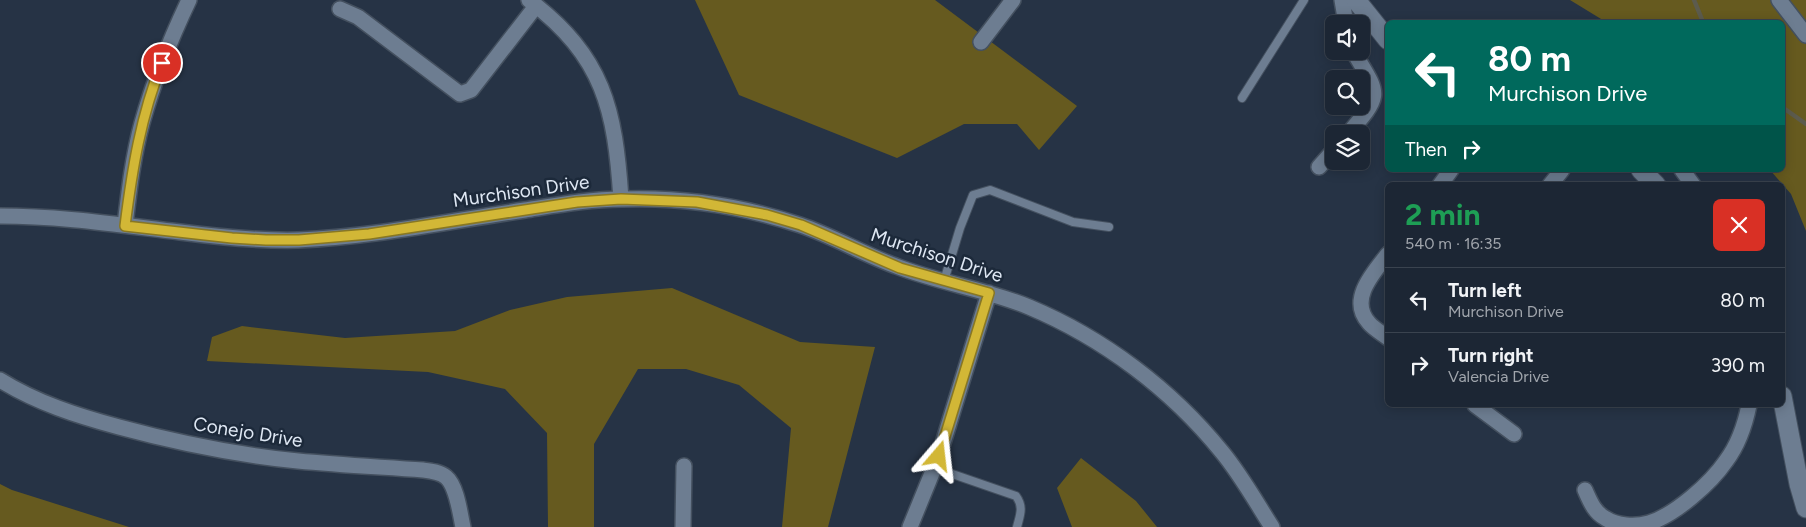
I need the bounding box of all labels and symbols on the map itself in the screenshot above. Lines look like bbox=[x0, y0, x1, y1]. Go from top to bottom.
pin bbox=[141, 42, 183, 84]
street label: Murchison Drive bbox=[451, 170, 591, 212]
street label: Murchison Drive bbox=[868, 223, 1006, 287]
street label: Conejo Drive bbox=[192, 412, 304, 452]
position arrow bbox=[912, 429, 964, 481]

